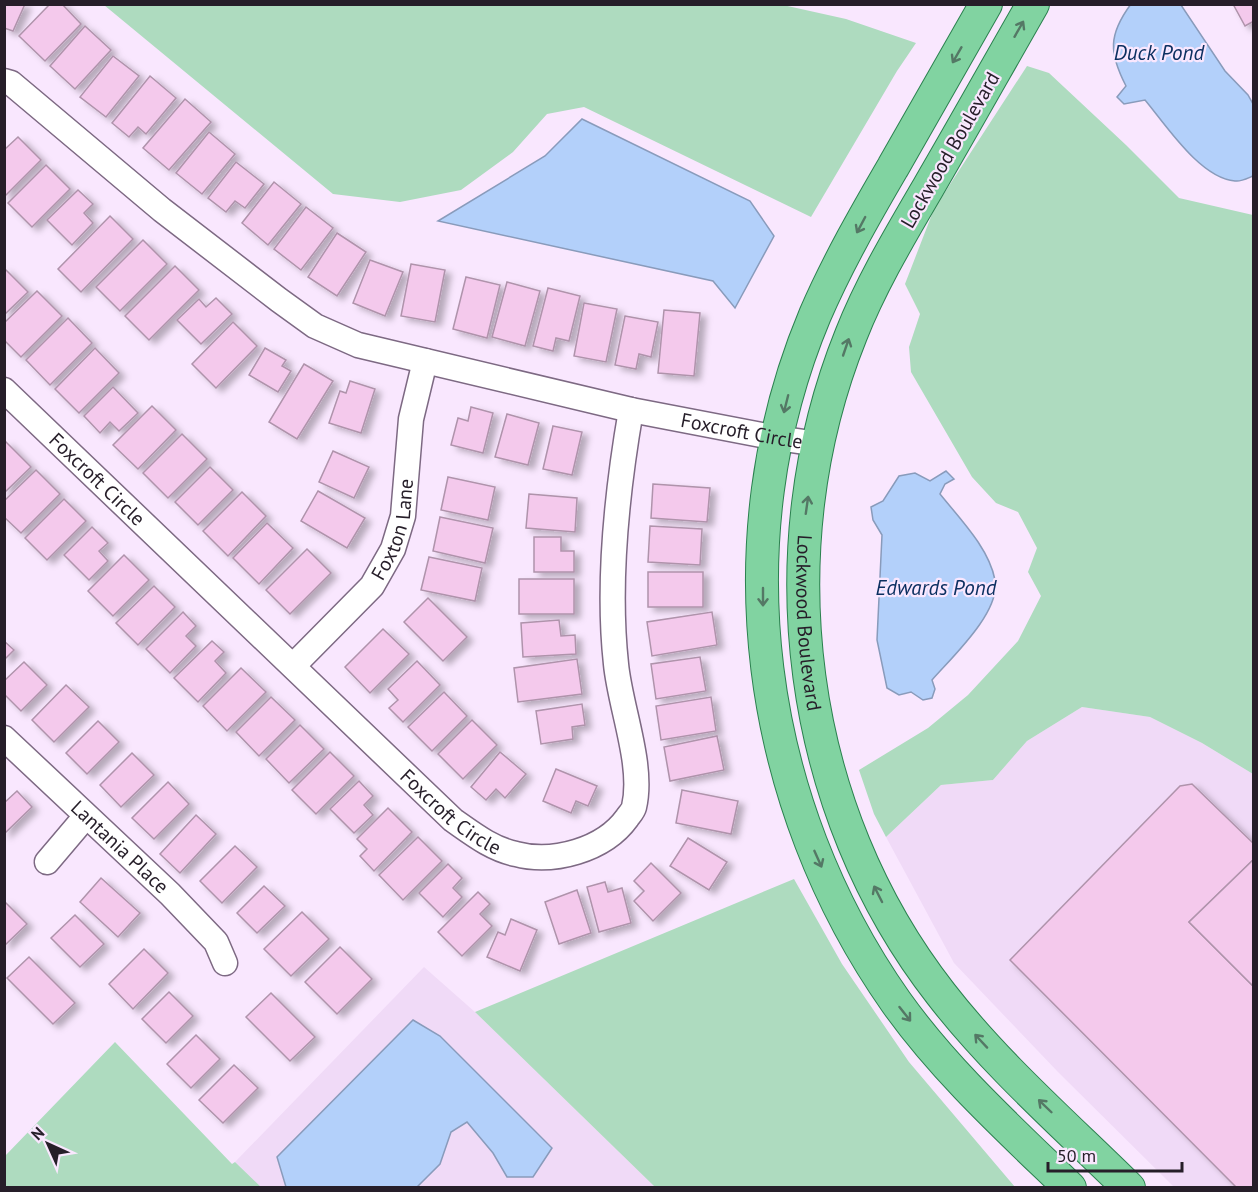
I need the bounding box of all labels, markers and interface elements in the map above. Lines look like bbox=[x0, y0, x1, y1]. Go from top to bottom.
one-way arrow bbox=[1014, 20, 1025, 38]
water label: Duck Pond bbox=[1114, 39, 1205, 66]
one-way arrow bbox=[951, 46, 963, 63]
street label: Lockwood Boulevard bbox=[895, 67, 1005, 233]
one-way arrow bbox=[855, 216, 867, 233]
one-way arrow bbox=[842, 339, 853, 357]
one-way arrow bbox=[780, 395, 791, 414]
street label: Foxcroft Circle bbox=[679, 407, 804, 455]
street label: Foxcroft Circle bbox=[44, 427, 151, 531]
street label: Foxton Lane bbox=[365, 478, 419, 585]
one-way arrow bbox=[802, 495, 813, 515]
street label: Lockwood Boulevard bbox=[790, 534, 828, 713]
water label: Edwards Pond bbox=[876, 574, 998, 601]
one-way arrow bbox=[757, 587, 769, 607]
street label: Foxcroft Circle bbox=[395, 763, 505, 861]
street label: Lantania Place bbox=[65, 795, 174, 899]
one-way arrow bbox=[813, 850, 824, 868]
one-way arrow bbox=[872, 886, 884, 903]
one-way arrow bbox=[899, 1006, 912, 1022]
one-way arrow bbox=[974, 1034, 988, 1049]
one-way arrow bbox=[1038, 1099, 1053, 1113]
north arrow bbox=[18, 1114, 78, 1174]
text: N bbox=[27, 1123, 48, 1144]
scale bar bbox=[1048, 1135, 1182, 1173]
text: 50 m bbox=[1057, 1144, 1096, 1167]

